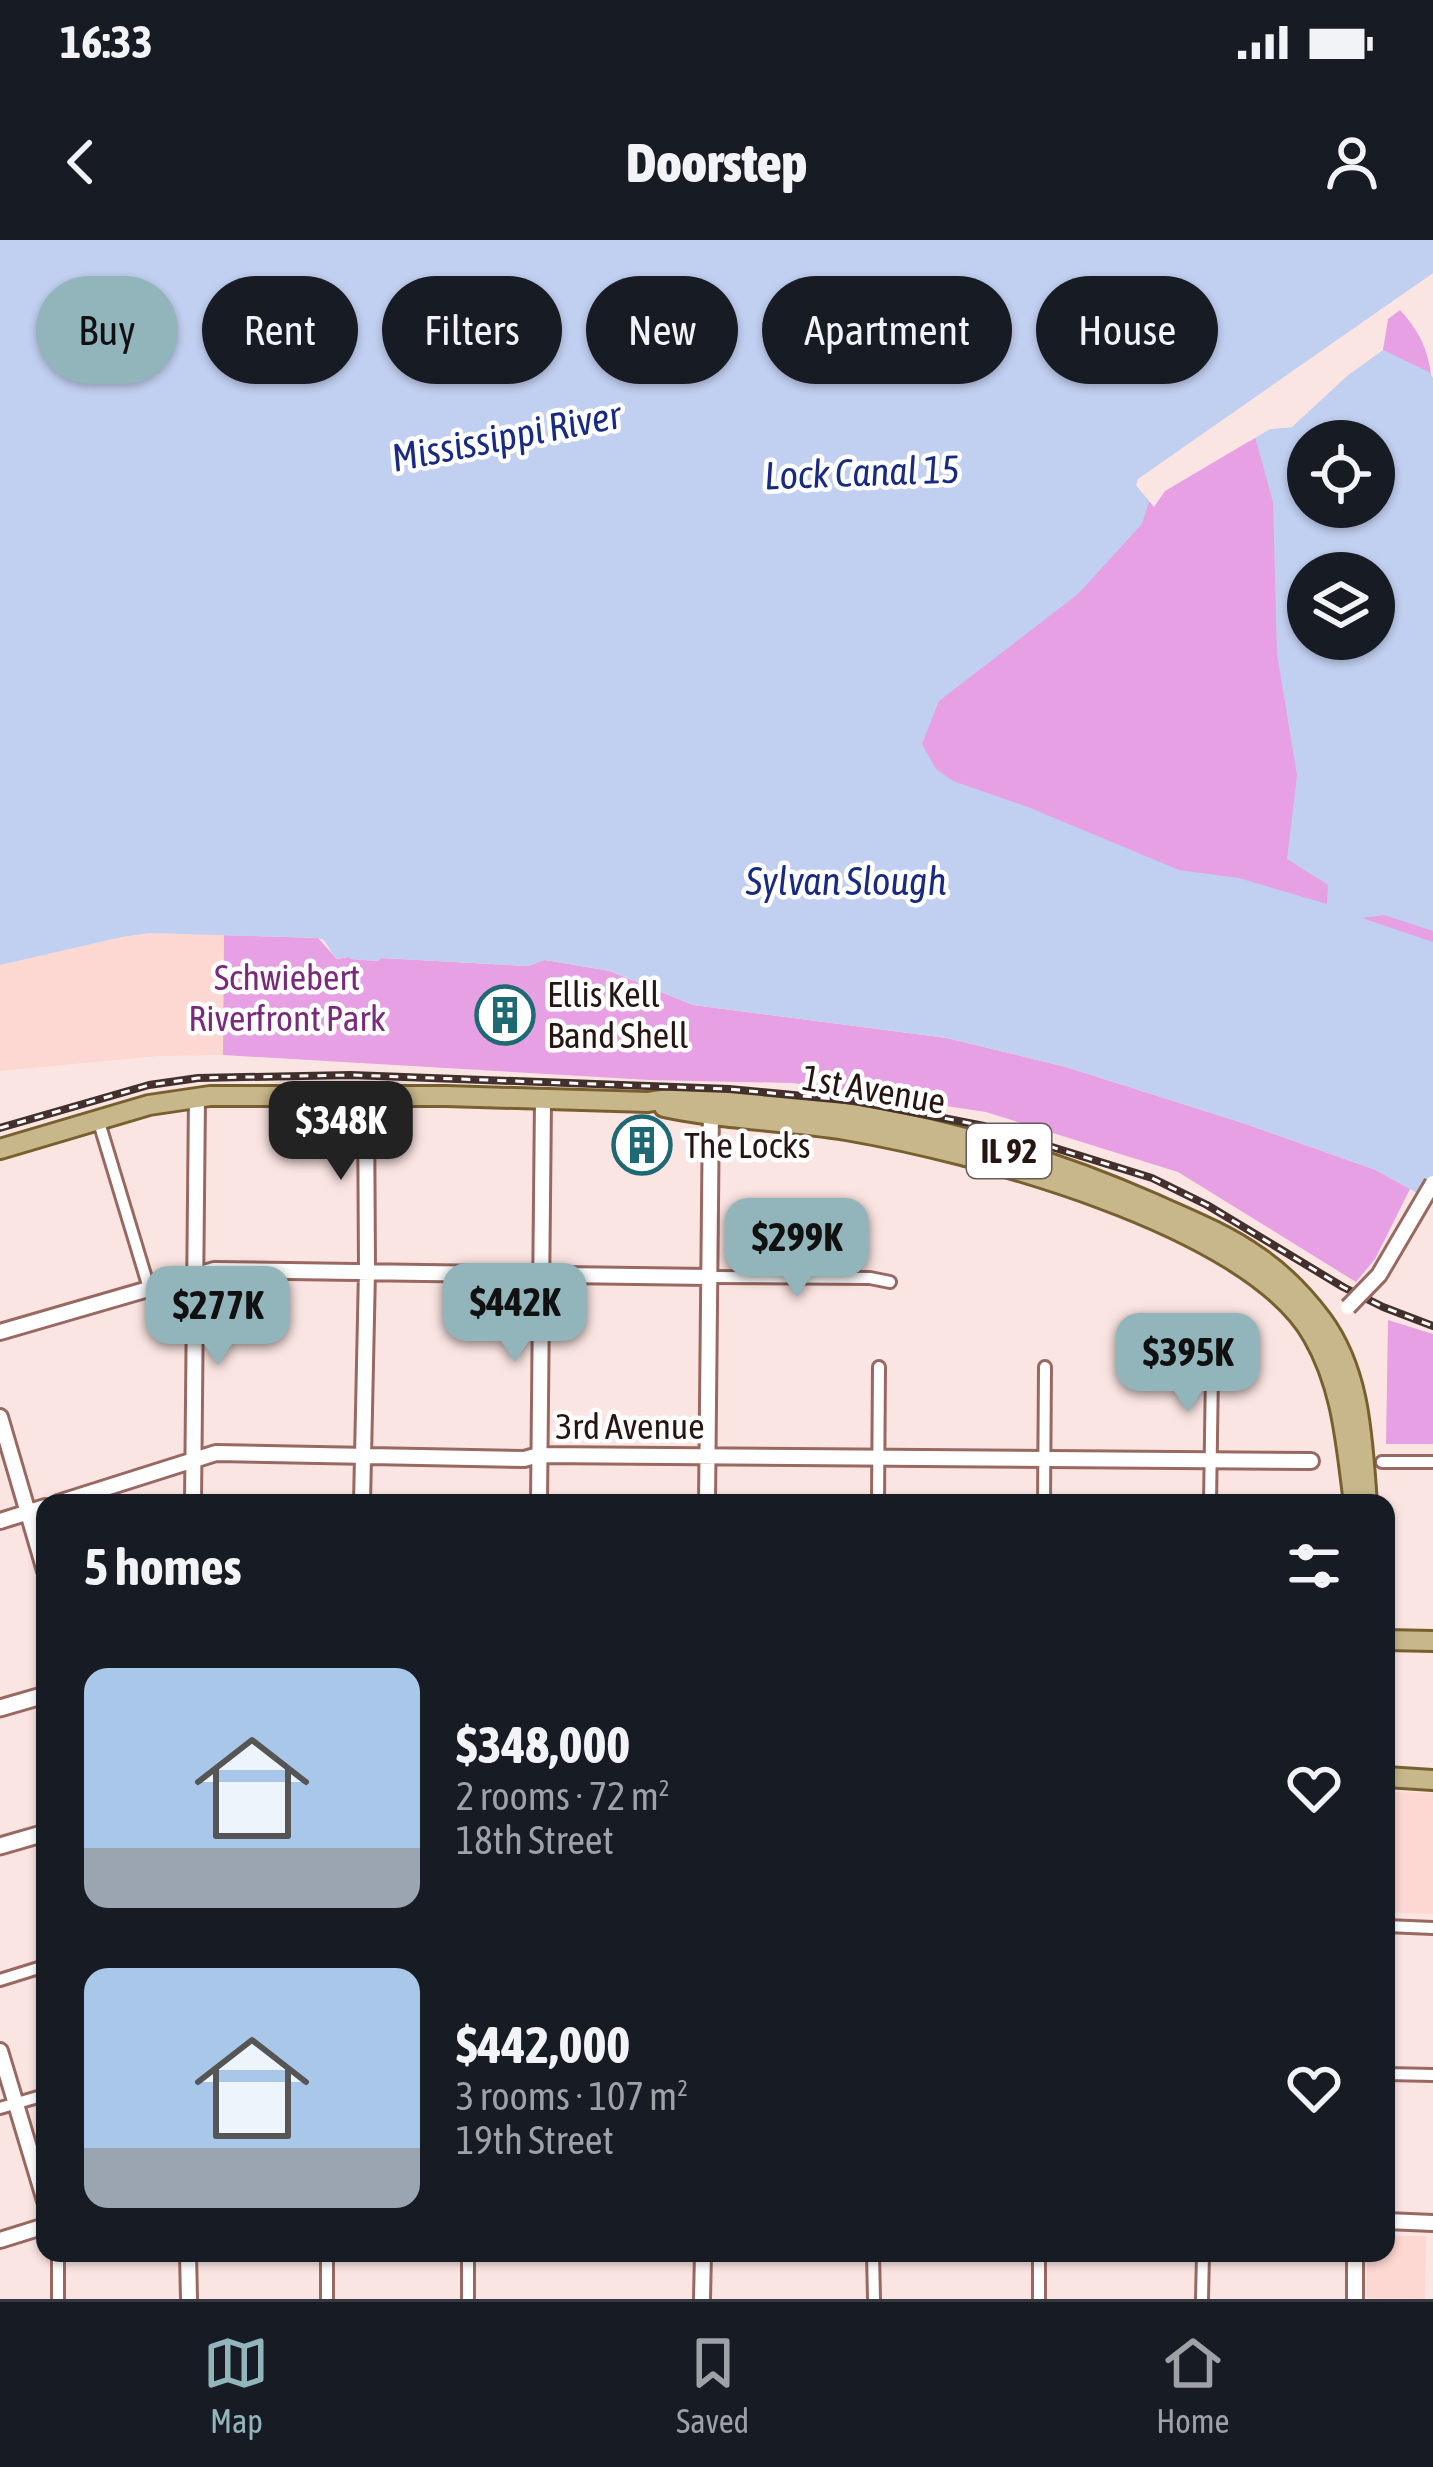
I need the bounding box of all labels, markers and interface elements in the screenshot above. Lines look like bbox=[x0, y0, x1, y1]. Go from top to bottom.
text: 16:33 bbox=[60, 16, 153, 68]
icon: back bbox=[48, 129, 114, 195]
icon: person bbox=[1319, 129, 1385, 195]
text: Doorstep bbox=[626, 132, 807, 193]
chip: Buy bbox=[36, 276, 178, 384]
chip: Rent bbox=[202, 276, 358, 384]
chip: Filters bbox=[382, 276, 562, 384]
chip: New bbox=[586, 276, 738, 384]
chip: Apartment bbox=[762, 276, 1012, 384]
chip: House bbox=[1036, 276, 1218, 384]
water label: Mississippi River bbox=[388, 392, 626, 480]
map controls bbox=[1287, 420, 1395, 660]
button: locate bbox=[1287, 420, 1395, 528]
water label: Lock Canal 15 bbox=[764, 447, 960, 497]
button: layers bbox=[1287, 552, 1395, 660]
water label: Sylvan Slough bbox=[745, 859, 946, 903]
park label: Schwiebert Riverfront Park bbox=[188, 956, 386, 1039]
place label: Ellis Kell Band Shell bbox=[547, 973, 689, 1056]
building icon: Ellis Kell Band Shell bbox=[474, 984, 536, 1046]
street label: 1st Avenue bbox=[799, 1056, 949, 1122]
pin: $348K bbox=[257, 1081, 425, 1183]
text: $348K bbox=[296, 1098, 386, 1142]
building icon: The Locks bbox=[611, 1114, 673, 1176]
place label: The Locks bbox=[684, 1124, 811, 1166]
road number: IL 92 bbox=[967, 1124, 1051, 1178]
pin: $299K bbox=[713, 1198, 881, 1300]
text: $299K bbox=[752, 1215, 842, 1259]
pin: $442K bbox=[431, 1263, 599, 1365]
pin: $277K bbox=[134, 1266, 302, 1368]
text: $442K bbox=[470, 1280, 560, 1324]
text: $277K bbox=[173, 1283, 263, 1327]
pin: $395K bbox=[1104, 1313, 1272, 1415]
text: $395K bbox=[1143, 1330, 1233, 1374]
street label: 3rd Avenue bbox=[555, 1405, 705, 1447]
icon: filters bbox=[1281, 1533, 1347, 1599]
text: 5 homes bbox=[84, 1537, 242, 1596]
text: $348,000 bbox=[456, 1715, 630, 1774]
icon: home bbox=[180, 1716, 324, 1860]
icon: heart bbox=[1281, 1755, 1347, 1821]
text: 2 rooms · 72 m² bbox=[456, 1774, 670, 1818]
text: 18th Street bbox=[456, 1818, 614, 1862]
text: $442,000 bbox=[456, 2015, 630, 2074]
icon: home bbox=[180, 2016, 324, 2160]
icon: heart bbox=[1281, 2055, 1347, 2121]
text: 3 rooms · 107 m² bbox=[456, 2074, 688, 2118]
text: 19th Street bbox=[456, 2118, 614, 2162]
tab: Map bbox=[203, 2330, 269, 2440]
tab: Saved bbox=[676, 2330, 749, 2440]
tab: Home bbox=[1156, 2330, 1230, 2440]

